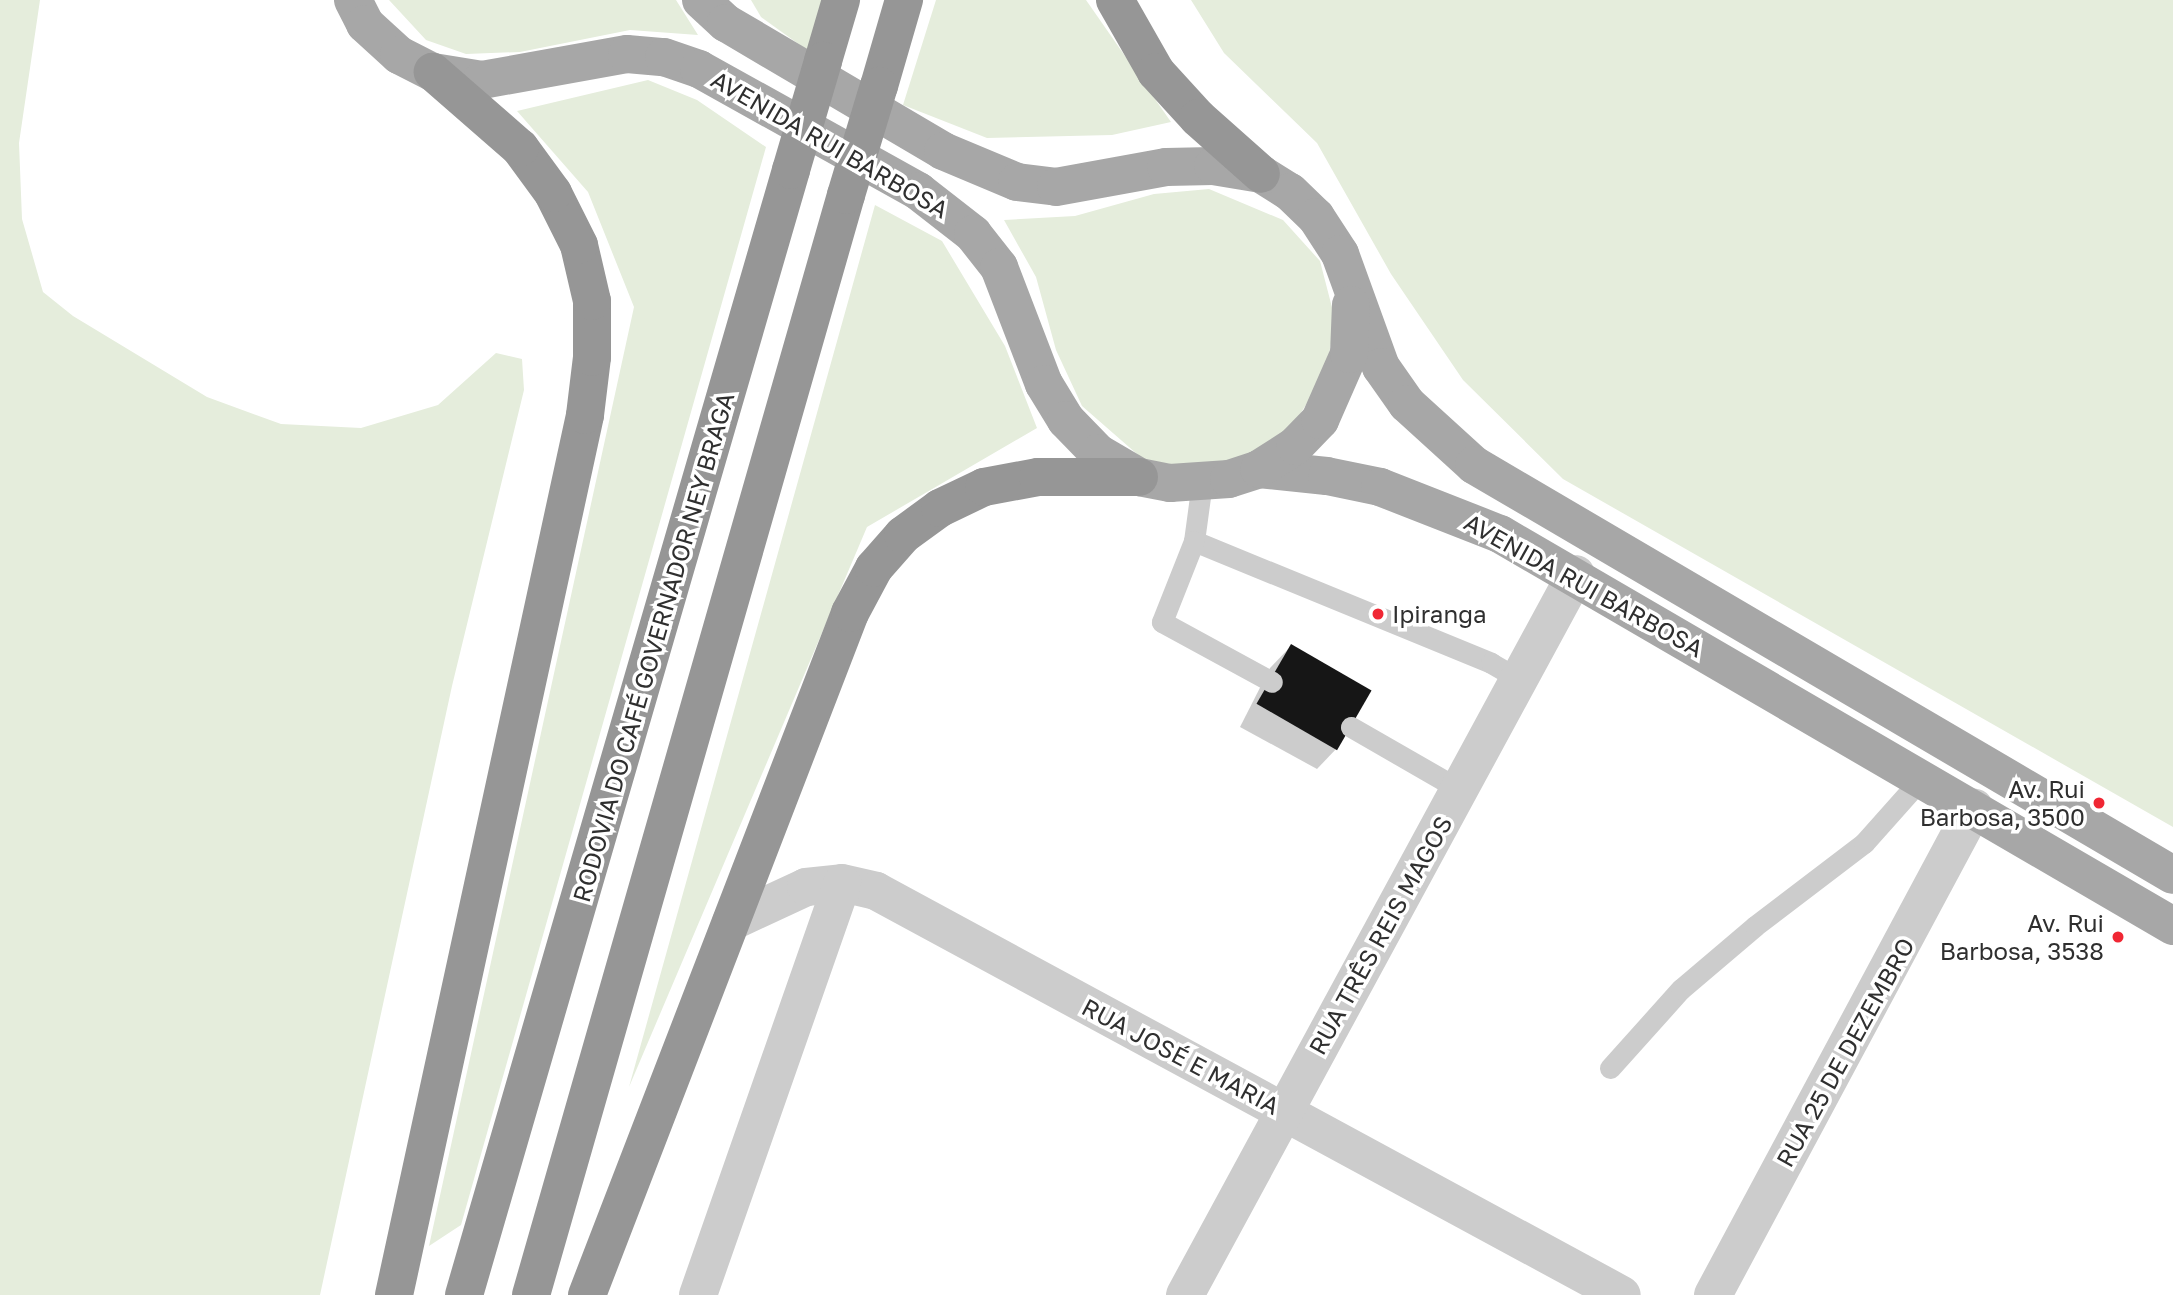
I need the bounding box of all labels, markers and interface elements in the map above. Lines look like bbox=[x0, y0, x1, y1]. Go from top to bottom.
street label: AVENIDA RUI BARBOSA bbox=[706, 64, 954, 224]
street label: RODOVIA DO CAFÉ GOVERNADOR NEY BRAGA bbox=[566, 389, 740, 905]
street label: AVENIDA RUI BARBOSA bbox=[1459, 507, 1709, 663]
place label: Ipiranga bbox=[1392, 600, 1486, 628]
marker: Ipiranga bbox=[1370, 606, 1386, 622]
place label: Av. Rui Barbosa, 3500 bbox=[1920, 775, 2085, 831]
marker: Av. Rui Barbosa, 3500 bbox=[2091, 795, 2107, 811]
street label: RUA TRÊS REIS MAGOS bbox=[1302, 811, 1458, 1059]
place label: Av. Rui Barbosa, 3538 bbox=[1940, 909, 2104, 965]
marker: Av. Rui Barbosa, 3538 bbox=[2110, 929, 2126, 945]
street label: RUA 25 DE DEZEMBRO bbox=[1770, 932, 1920, 1172]
street label: RUA JOSÉ E MARIA bbox=[1077, 992, 1285, 1120]

